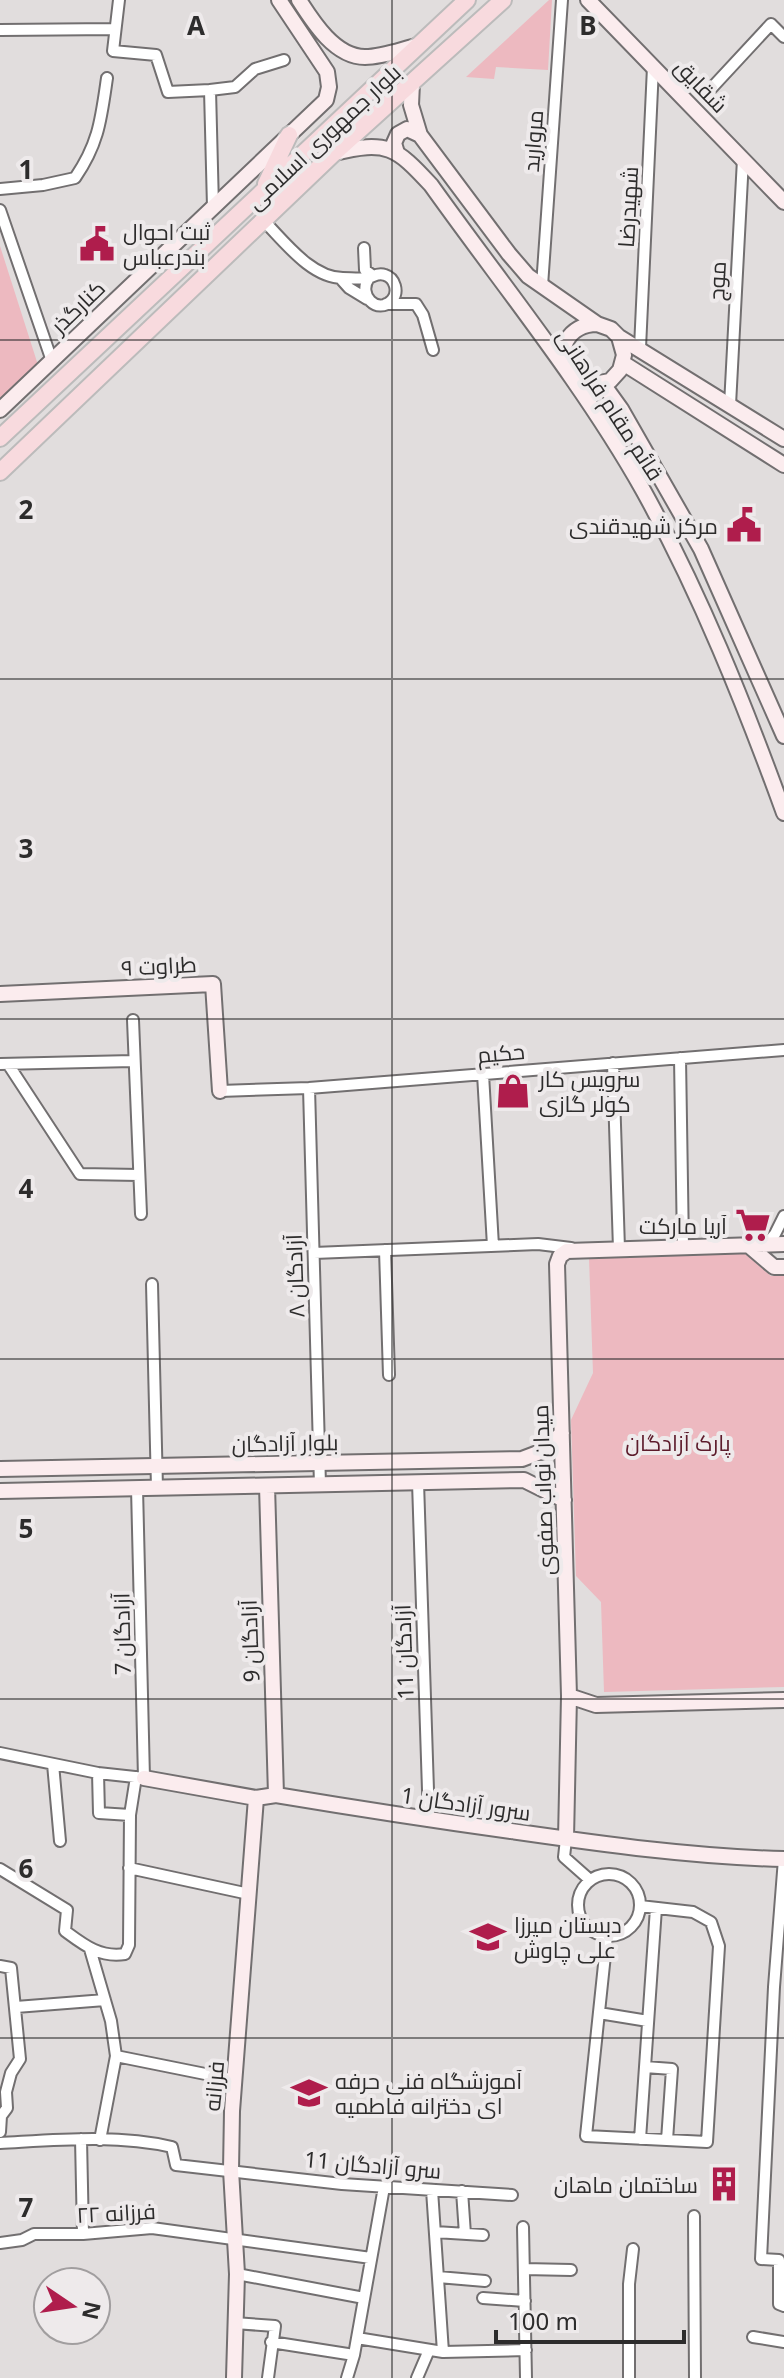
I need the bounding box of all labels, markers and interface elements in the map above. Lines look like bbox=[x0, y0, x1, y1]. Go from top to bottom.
text: A bbox=[187, 7, 205, 43]
text: B bbox=[579, 7, 597, 43]
street label: شقایق bbox=[669, 51, 735, 119]
street label: بلوار جمهوری اسلامی bbox=[239, 57, 407, 215]
street label: مروارید bbox=[515, 109, 549, 173]
text: 1 bbox=[19, 151, 33, 187]
street label: شهیدرضا bbox=[610, 166, 644, 248]
place label: ثبت احوال بندرعباس bbox=[123, 216, 211, 271]
public building icon: ثبت احوال بندرعباس bbox=[78, 225, 116, 263]
street label: موج bbox=[700, 260, 733, 302]
street label: کنارگذر bbox=[42, 273, 111, 341]
street label: قائم مقام فراهانی bbox=[549, 322, 671, 487]
text: 2 bbox=[19, 491, 34, 527]
public building icon: مرکز شهیدقندی bbox=[725, 506, 763, 544]
place label: مرکز شهیدقندی bbox=[569, 510, 718, 540]
text: 3 bbox=[19, 830, 33, 866]
street label: طراوت ۹ bbox=[121, 948, 197, 982]
street label: حکیم bbox=[476, 1035, 526, 1071]
place label: سرویس کار کولر گازی bbox=[537, 1063, 640, 1118]
shop icon: سرویس کار کولر گازی bbox=[494, 1072, 532, 1110]
text: 4 bbox=[19, 1170, 34, 1206]
supermarket icon: آریا مارکت bbox=[734, 1206, 772, 1244]
place label: آریا مارکت bbox=[639, 1210, 727, 1240]
street label: آزادگان ۸ bbox=[278, 1234, 310, 1318]
street label: میدان نواب صفوی bbox=[524, 1404, 560, 1576]
street label: بلوار آزادگان bbox=[231, 1426, 339, 1458]
park label: پارک آزادگان bbox=[625, 1427, 731, 1458]
text: 5 bbox=[19, 1510, 33, 1546]
street label: آزادگان 7 bbox=[105, 1592, 137, 1676]
street label: آزادگان 9 bbox=[233, 1599, 265, 1683]
street label: آزادگان 11 bbox=[386, 1604, 420, 1700]
street label: سرور آزادگان 1 bbox=[399, 1779, 533, 1827]
text: 6 bbox=[19, 1850, 34, 1886]
place label: دبستان میرزا علی چاوش bbox=[514, 1909, 622, 1965]
school or university icon: دبستان میرزا علی چاوش bbox=[469, 1918, 507, 1956]
street label: فرزانه bbox=[196, 2060, 230, 2112]
place label: آموزشگاه فنی حرفه ای دخترانه فاطمیه bbox=[335, 2065, 522, 2120]
school or university icon: آموزشگاه فنی حرفه ای دخترانه فاطمیه bbox=[290, 2074, 328, 2112]
street label: سرو آزادگان 11 bbox=[303, 2143, 443, 2185]
building icon: ساختمان ماهان bbox=[705, 2165, 743, 2203]
place label: ساختمان ماهان bbox=[554, 2169, 698, 2199]
text: 7 bbox=[19, 2189, 34, 2225]
street label: فرزانه ۲۲ bbox=[76, 2195, 156, 2229]
north arrow bbox=[32, 2266, 112, 2346]
scale bar bbox=[496, 2294, 684, 2344]
text: N bbox=[76, 2299, 109, 2323]
text: 100 m bbox=[508, 2304, 578, 2337]

